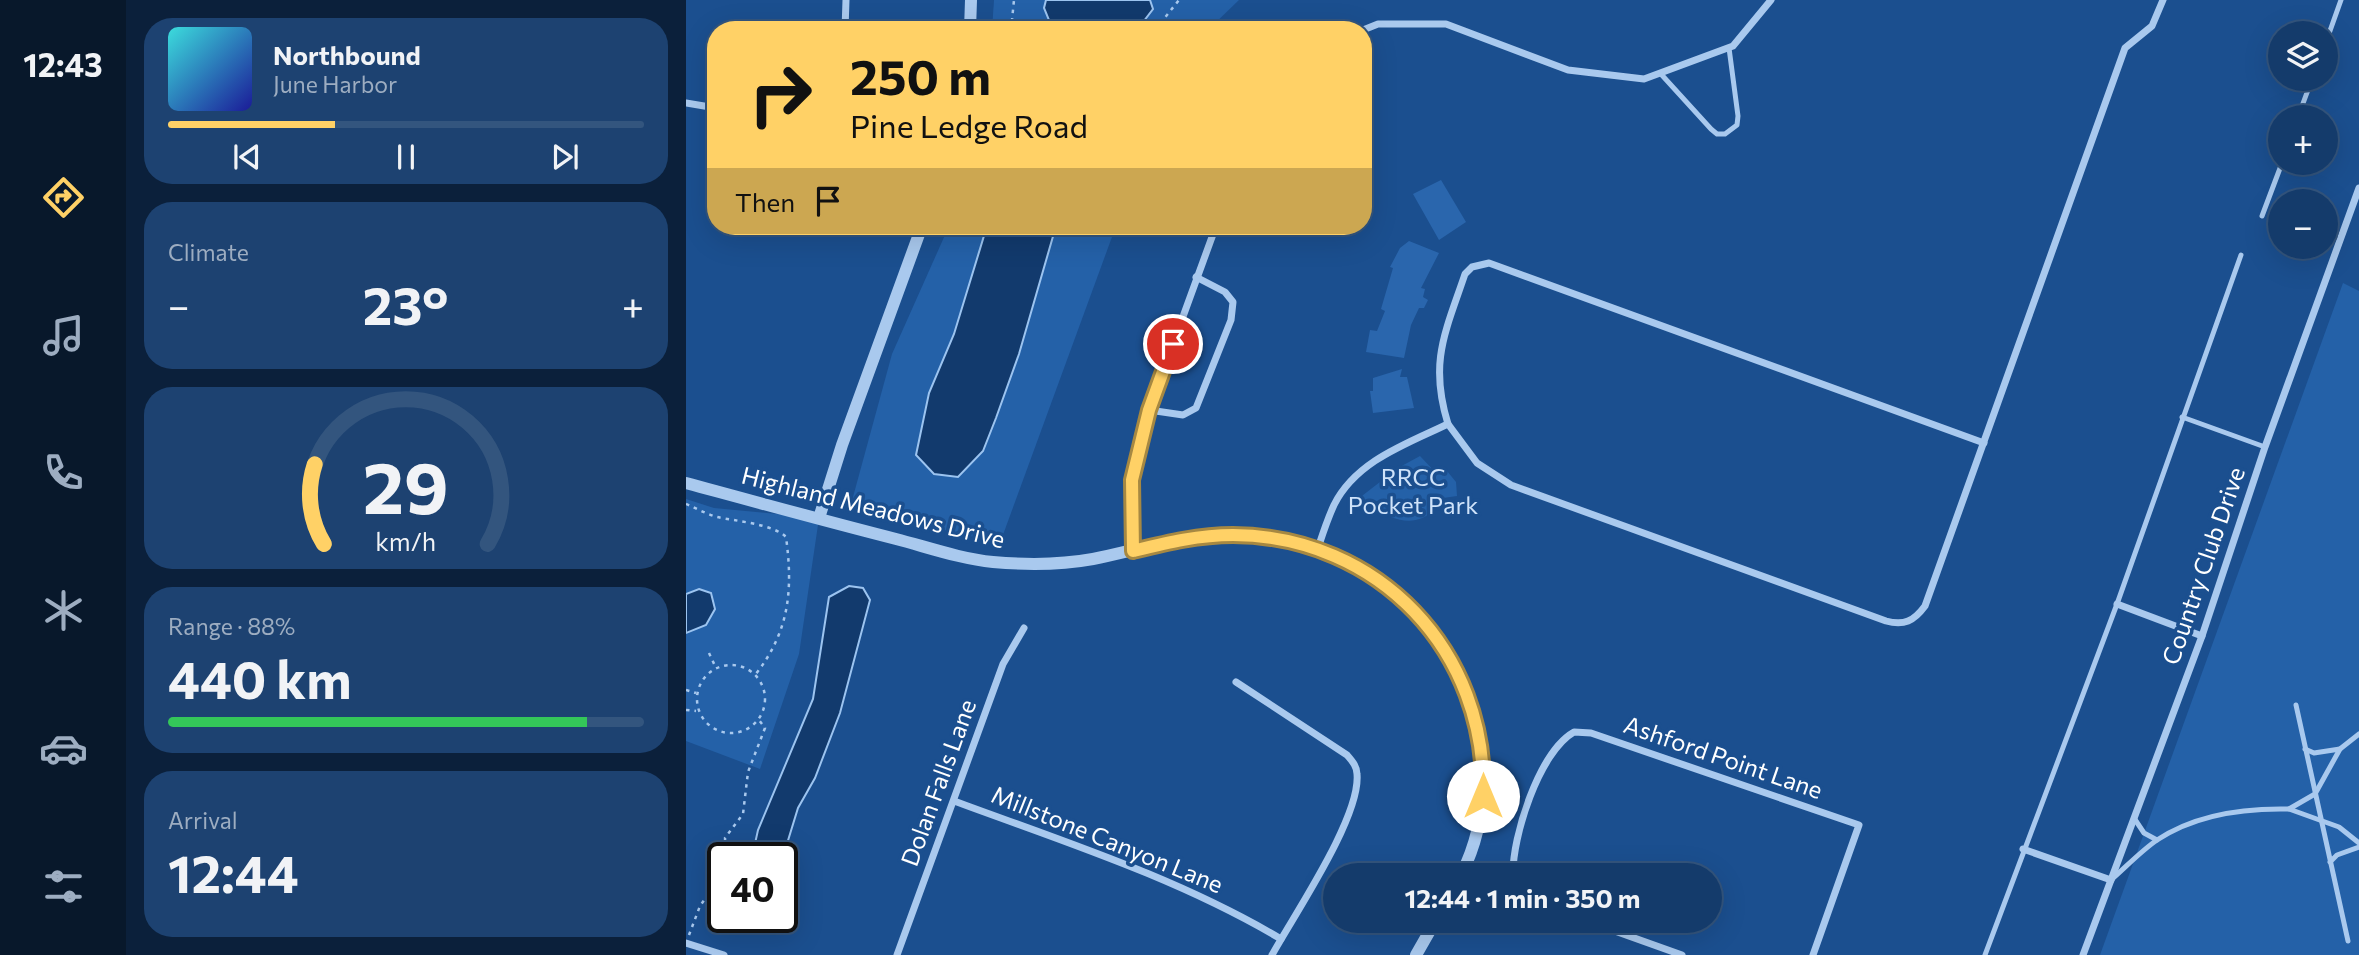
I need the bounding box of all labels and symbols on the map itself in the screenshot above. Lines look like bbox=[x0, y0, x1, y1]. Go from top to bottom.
pin bbox=[1143, 314, 1203, 374]
street label: Highland Meadows Drive bbox=[739, 460, 1008, 553]
park label: RRCC Pocket Park bbox=[1348, 462, 1478, 519]
street label: Country Club Drive bbox=[2155, 463, 2250, 668]
street label: Dolan Falls Lane bbox=[894, 695, 981, 870]
street label: Ashford Point Lane bbox=[1620, 709, 1827, 804]
position arrow bbox=[1446, 759, 1520, 833]
street label: Millstone Canyon Lane bbox=[988, 779, 1228, 898]
speed limit sign: 40 bbox=[707, 842, 798, 933]

